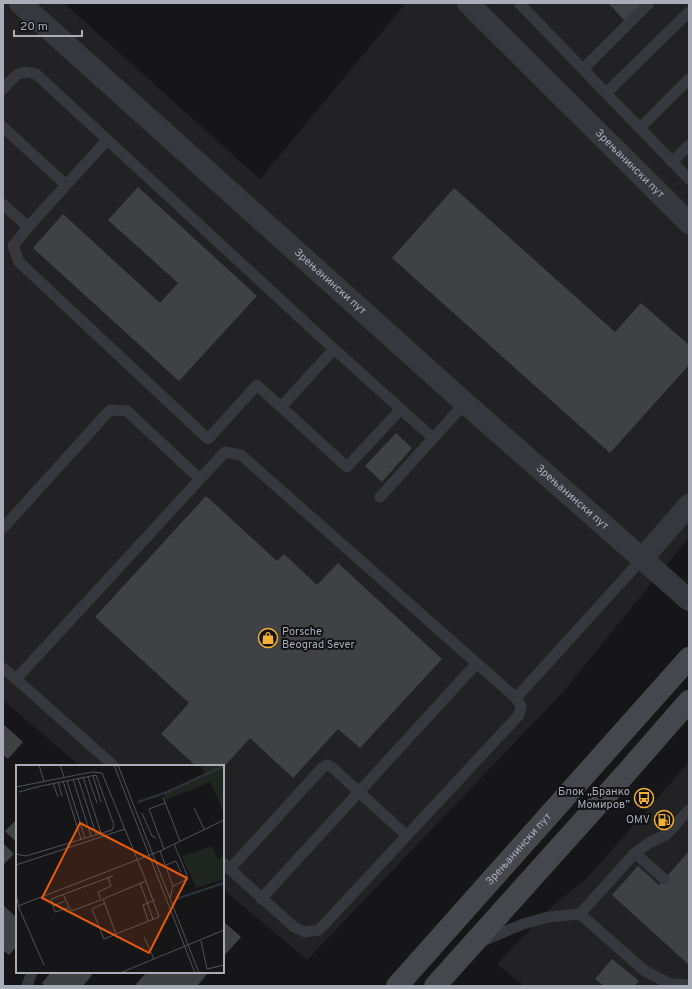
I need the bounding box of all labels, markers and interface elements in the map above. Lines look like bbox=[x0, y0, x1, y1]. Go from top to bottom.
scale bar bbox=[14, 12, 82, 38]
text: 20 m bbox=[20, 19, 48, 35]
street label: Зрењанински пут bbox=[592, 126, 667, 201]
street label: Зрењанински пут bbox=[291, 246, 369, 318]
street label: Зрењанински пут bbox=[533, 461, 612, 533]
place label: Porsche Beograd Sever bbox=[282, 625, 355, 652]
shop icon: Porsche Beograd Sever bbox=[257, 627, 279, 649]
inset map bbox=[16, 765, 224, 973]
place label: Блок „Бранко Момиров” bbox=[558, 785, 630, 812]
bus stop icon: Блок „Бранко Момиров” bbox=[633, 787, 655, 809]
fuel station icon: OMV bbox=[653, 809, 675, 831]
street label: Зрењанински пут bbox=[483, 810, 555, 889]
place label: OMV bbox=[626, 813, 650, 827]

